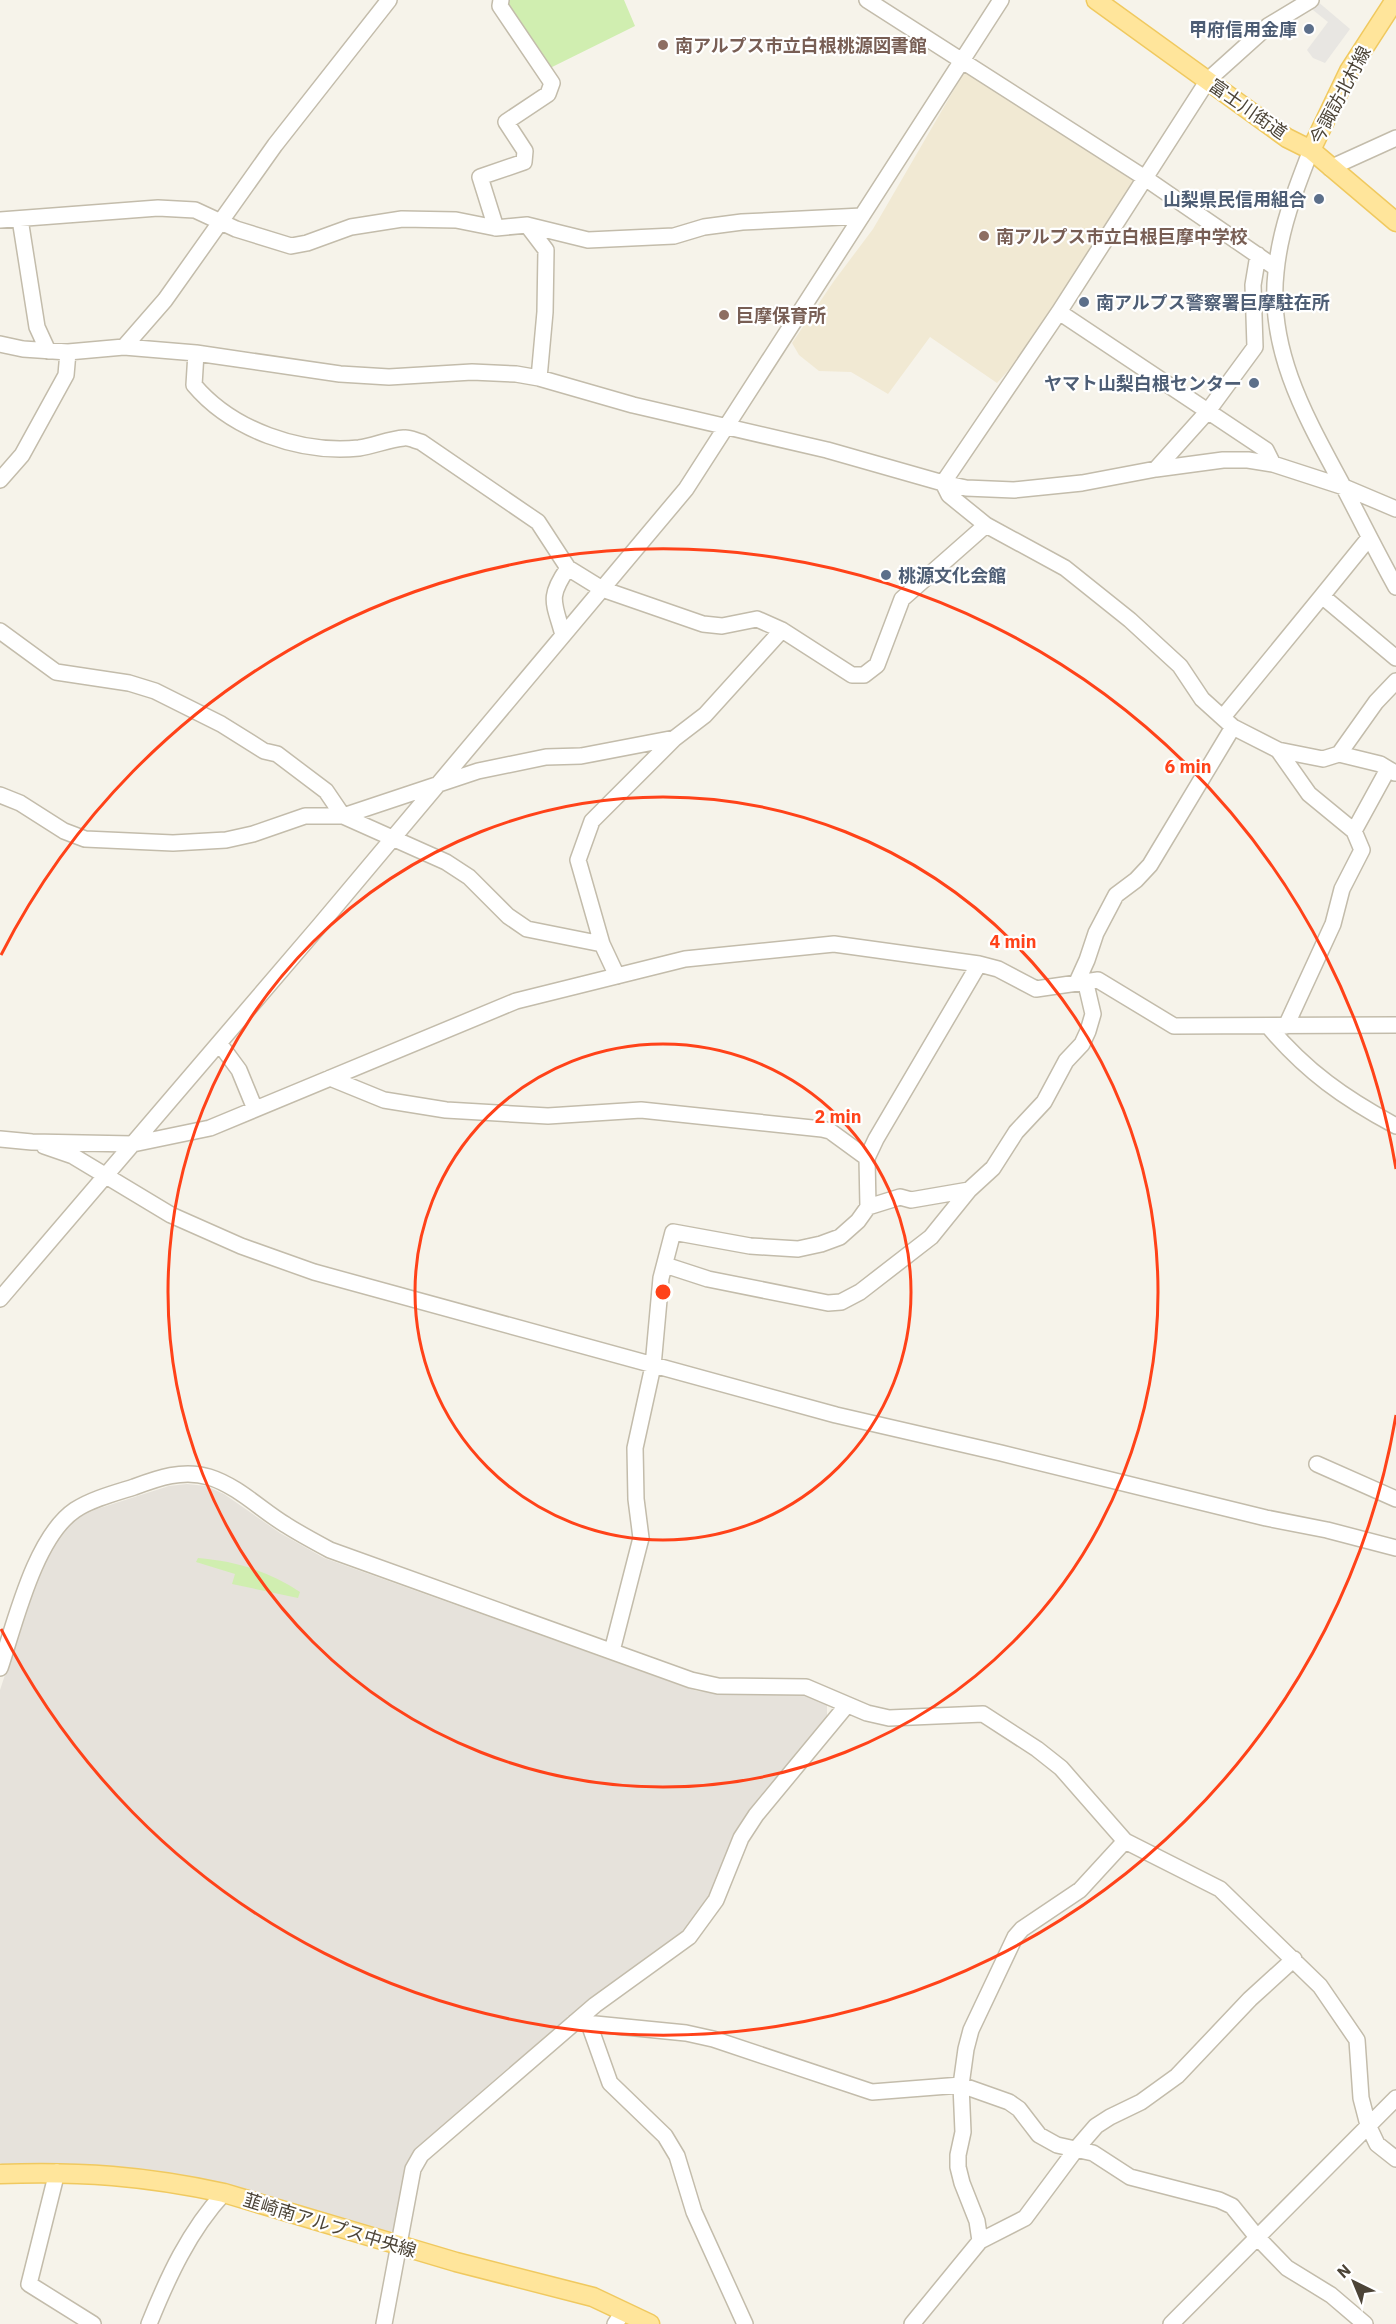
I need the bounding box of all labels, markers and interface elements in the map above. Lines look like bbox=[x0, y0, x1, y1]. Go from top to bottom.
place label: 甲府信用金庫 bbox=[1189, 18, 1297, 41]
marker: 甲府信用金庫 bbox=[1302, 22, 1316, 36]
place label: 南アルプス市立白根桃源図書館 bbox=[675, 34, 927, 57]
marker: 南アルプス市立白根桃源図書館 bbox=[656, 38, 670, 52]
street label: 今諏訪北村線 bbox=[1304, 42, 1376, 148]
street label: 富士川街道 bbox=[1205, 74, 1291, 144]
place label: 山梨県民信用組合 bbox=[1163, 188, 1307, 211]
marker: 山梨県民信用組合 bbox=[1312, 192, 1326, 206]
place label: 南アルプス市立白根巨摩中学校 bbox=[996, 225, 1248, 248]
marker: 南アルプス市立白根巨摩中学校 bbox=[977, 229, 991, 243]
place label: 南アルプス警察署巨摩駐在所 bbox=[1096, 291, 1330, 314]
marker: 南アルプス警察署巨摩駐在所 bbox=[1077, 295, 1091, 309]
place label: 巨摩保育所 bbox=[736, 304, 826, 327]
marker: 巨摩保育所 bbox=[717, 308, 731, 322]
place label: ヤマト山梨白根センター bbox=[1044, 372, 1242, 395]
marker: ヤマト山梨白根センター bbox=[1247, 376, 1261, 390]
place label: 桃源文化会館 bbox=[898, 564, 1006, 587]
marker: 桃源文化会館 bbox=[879, 568, 893, 582]
text: 6 min bbox=[1164, 755, 1212, 778]
text: 4 min bbox=[989, 930, 1037, 953]
text: 2 min bbox=[814, 1105, 862, 1128]
centre of rings bbox=[653, 1282, 673, 1302]
street label: 韮崎南アルプス中央線 bbox=[241, 2188, 419, 2262]
north arrow bbox=[1324, 2252, 1384, 2312]
text: N bbox=[1333, 2260, 1355, 2282]

